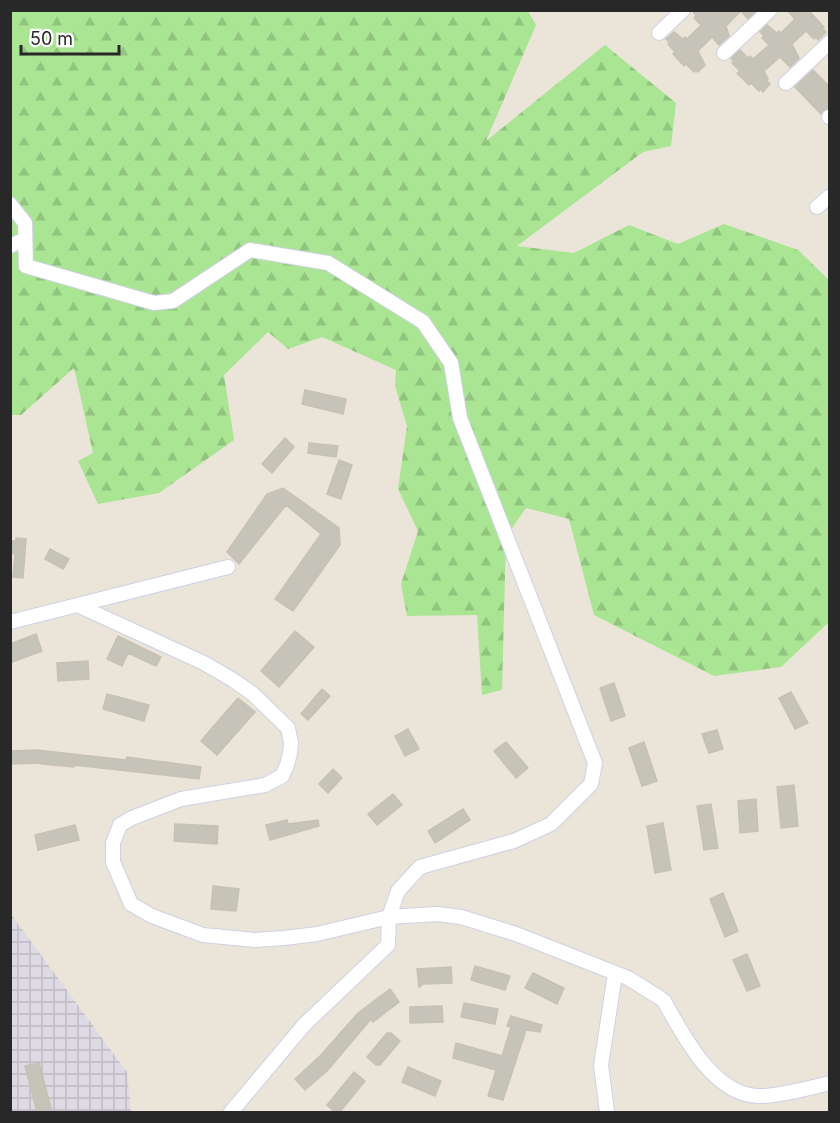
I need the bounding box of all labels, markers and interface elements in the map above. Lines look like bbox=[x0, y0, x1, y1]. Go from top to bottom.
scale bar bbox=[21, 18, 118, 56]
text: 50 m bbox=[30, 28, 73, 49]

